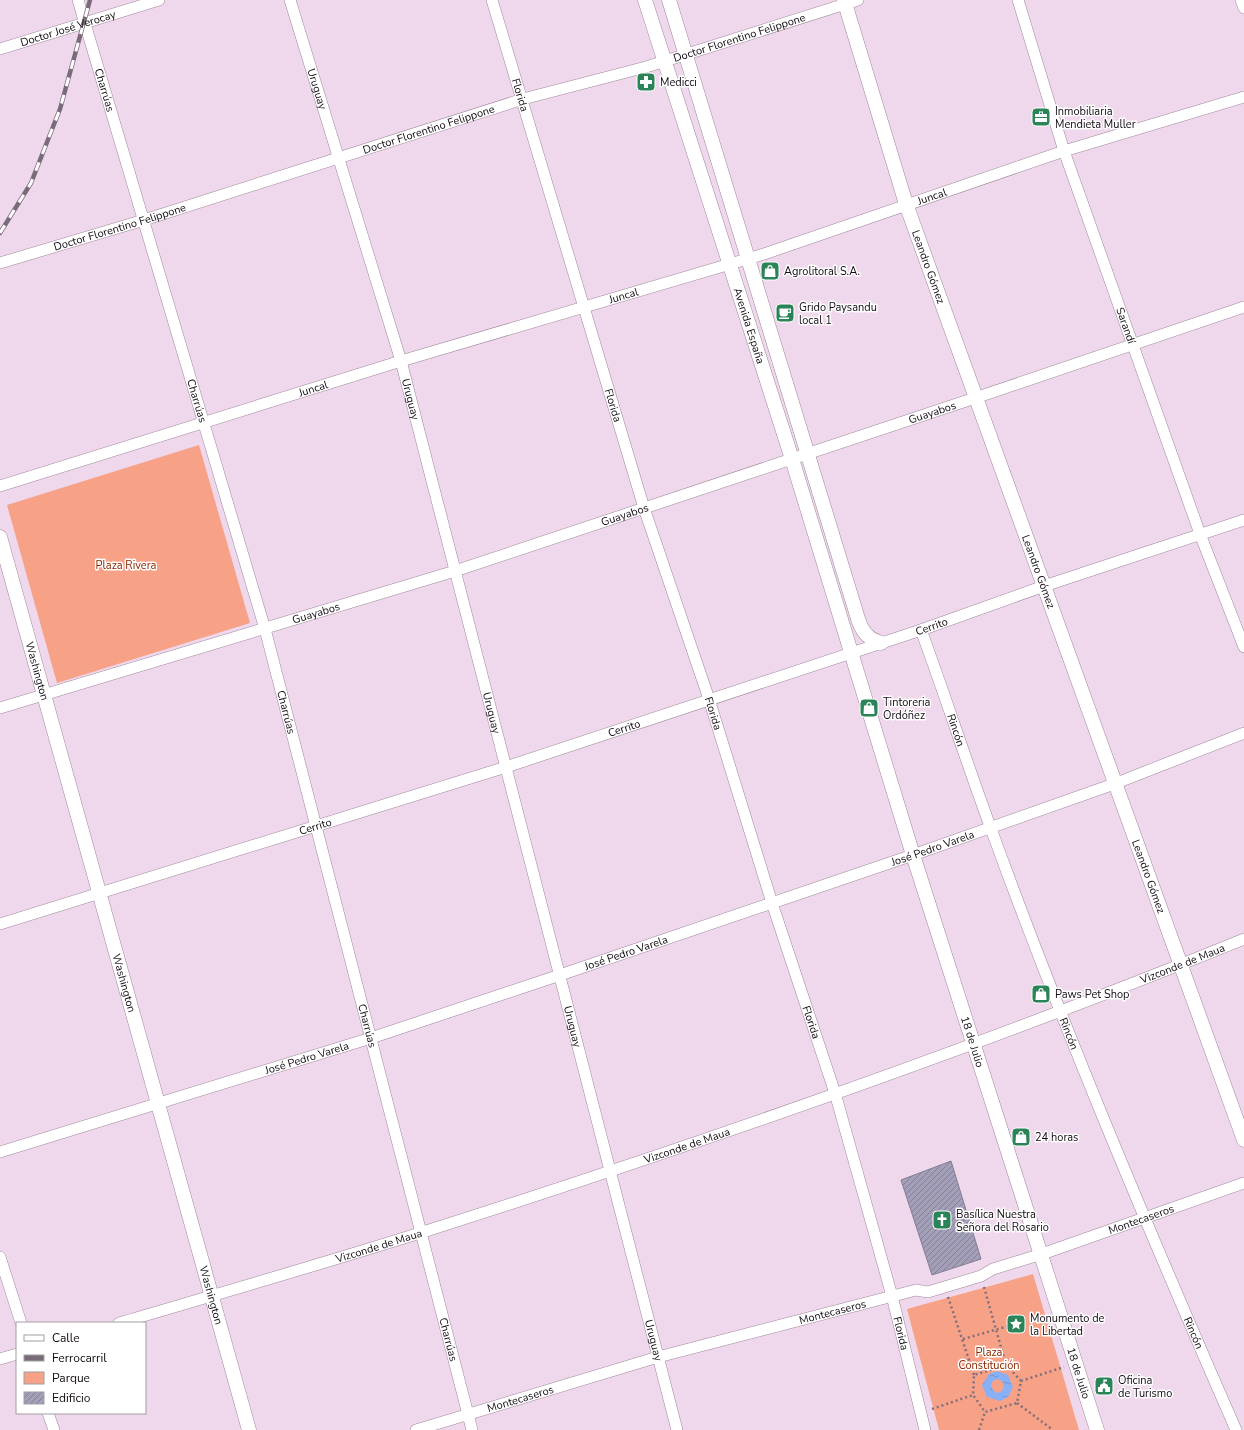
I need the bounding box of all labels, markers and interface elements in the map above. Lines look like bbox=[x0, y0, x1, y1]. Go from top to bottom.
street label: Doctor José Verocay bbox=[18, 7, 118, 50]
street label: Doctor Florentino Felippone bbox=[671, 10, 807, 66]
street label: Charrúas bbox=[91, 67, 118, 114]
street label: Uruguay bbox=[303, 67, 330, 112]
pharmacy icon: Medicci bbox=[635, 71, 657, 93]
place label: Medicci bbox=[660, 75, 697, 90]
street label: Florida bbox=[508, 76, 532, 114]
street label: Doctor Florentino Felippone bbox=[361, 102, 497, 158]
place label: Inmobiliaria Mendieta Muller bbox=[1055, 104, 1136, 132]
office icon: Inmobiliaria Mendieta Muller bbox=[1030, 106, 1052, 128]
street label: Juncal bbox=[914, 185, 949, 209]
street label: Doctor Florentino Felippone bbox=[52, 200, 188, 255]
street label: Leandro Gómez bbox=[908, 228, 948, 306]
shop icon: Agrolitoral S.A. bbox=[759, 260, 781, 282]
place label: Agrolitoral S.A. bbox=[784, 264, 860, 279]
street label: Juncal bbox=[606, 284, 641, 308]
street label: Avenida España bbox=[730, 286, 768, 366]
place label: Grido Paysandu local 1 bbox=[799, 300, 877, 328]
cafe icon: Grido Paysandu local 1 bbox=[774, 302, 796, 324]
street label: Sarandí bbox=[1112, 305, 1139, 347]
street label: Charrúas bbox=[183, 377, 210, 424]
street label: Juncal bbox=[296, 377, 331, 401]
street label: Uruguay bbox=[398, 377, 423, 422]
street label: Florida bbox=[601, 387, 625, 424]
street label: Guayabos bbox=[907, 398, 958, 428]
street label: Guayabos bbox=[599, 500, 651, 530]
street label: Leandro Gómez bbox=[1018, 533, 1058, 611]
park label: Plaza Rivera bbox=[96, 558, 157, 573]
street label: Guayabos bbox=[290, 599, 342, 628]
street label: Cerrito bbox=[914, 614, 950, 639]
street label: Washington bbox=[22, 640, 52, 702]
street label: Charrúas bbox=[273, 689, 299, 736]
street label: Uruguay bbox=[479, 691, 504, 736]
street label: Florida bbox=[701, 695, 725, 732]
place label: Tintoreria Ordóñez bbox=[883, 695, 931, 723]
shop icon: Tintoreria Ordóñez bbox=[858, 697, 880, 719]
street label: Rincón bbox=[943, 712, 968, 748]
street label: Cerrito bbox=[606, 716, 642, 741]
street label: Cerrito bbox=[297, 815, 333, 839]
street label: José Pedro Varela bbox=[888, 827, 977, 870]
street label: Leandro Gómez bbox=[1128, 837, 1169, 916]
street label: José Pedro Varela bbox=[581, 932, 670, 975]
street label: Vizconde de Maua bbox=[1137, 940, 1227, 988]
street label: Washington bbox=[109, 952, 139, 1014]
shop icon: Paws Pet Shop bbox=[1030, 983, 1052, 1005]
place label: Paws Pet Shop bbox=[1055, 987, 1130, 1002]
street label: Charrúas bbox=[354, 1002, 380, 1049]
street label: Uruguay bbox=[560, 1004, 585, 1049]
street label: Florida bbox=[799, 1004, 824, 1041]
street label: 18 de Julio bbox=[957, 1014, 987, 1069]
street label: Rincón bbox=[1056, 1015, 1082, 1052]
street label: José Pedro Varela bbox=[262, 1038, 351, 1078]
street label: Vizconde de Maua bbox=[641, 1124, 732, 1168]
shop icon: 24 horas bbox=[1010, 1126, 1032, 1148]
place label: 24 horas bbox=[1035, 1130, 1078, 1145]
street label: Montecaseros bbox=[1106, 1201, 1176, 1238]
place label: Basílica Nuestra Señora del Rosario bbox=[956, 1207, 1049, 1235]
church icon: Basílica Nuestra Señora del Rosario bbox=[931, 1209, 953, 1231]
street label: Vizconde de Maua bbox=[333, 1226, 424, 1267]
street label: Washington bbox=[196, 1264, 226, 1326]
street label: Montecaseros bbox=[797, 1296, 868, 1328]
place label: Monumento de la Libertad bbox=[1030, 1311, 1105, 1339]
place icon: Monumento de la Libertad bbox=[1005, 1313, 1027, 1335]
street label: Florida bbox=[889, 1315, 912, 1352]
street label: Rincón bbox=[1180, 1315, 1207, 1351]
street label: Charrúas bbox=[435, 1316, 461, 1363]
street label: Uruguay bbox=[641, 1318, 666, 1363]
legend bbox=[16, 1322, 146, 1414]
text: Calle bbox=[52, 1330, 80, 1346]
park label: Plaza Constitución bbox=[958, 1345, 1020, 1373]
street label: 18 de Julio bbox=[1063, 1346, 1094, 1401]
text: Ferrocarril bbox=[52, 1350, 107, 1366]
text: Parque bbox=[52, 1370, 90, 1386]
place label: Oficina de Turismo bbox=[1118, 1373, 1172, 1401]
public building icon: Oficina de Turismo bbox=[1093, 1375, 1115, 1397]
street label: Montecaseros bbox=[485, 1382, 556, 1416]
text: Edificio bbox=[52, 1390, 91, 1406]

